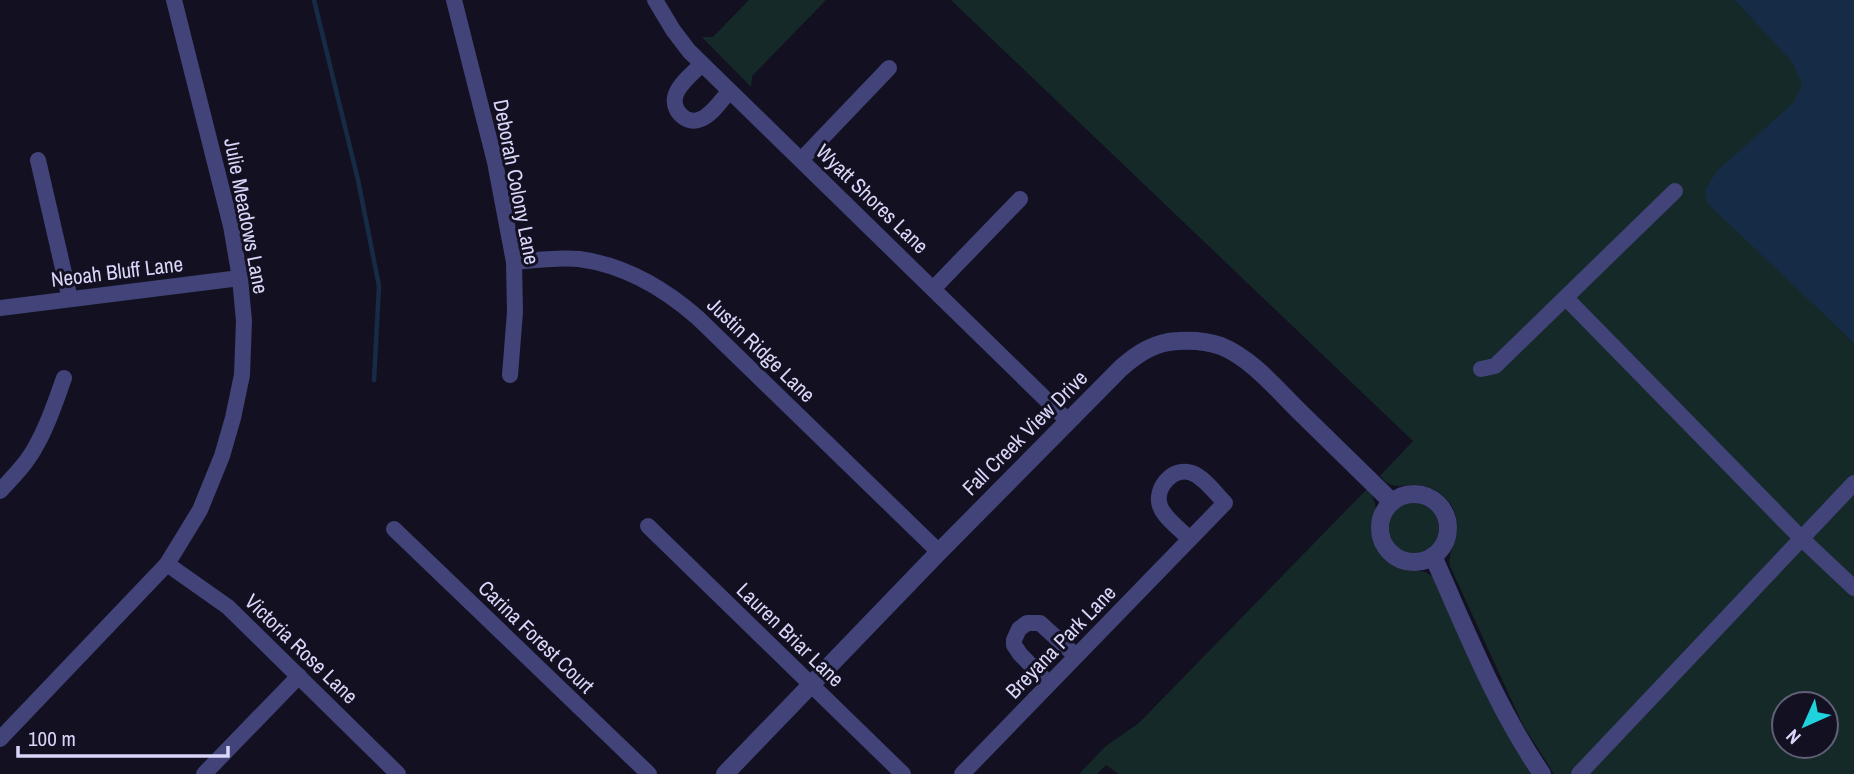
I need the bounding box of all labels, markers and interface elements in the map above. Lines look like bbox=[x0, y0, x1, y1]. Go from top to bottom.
street label: Deborah Colony Lane bbox=[486, 97, 547, 267]
street label: Julie Meadows Lane bbox=[217, 136, 276, 296]
street label: Wyatt Shores Lane bbox=[810, 137, 935, 260]
street label: Neoah Bluff Lane bbox=[49, 249, 185, 294]
street label: Justin Ridge Lane bbox=[701, 291, 822, 409]
street label: Fall Creek View Drive bbox=[956, 364, 1094, 502]
street label: Carina Forest Court bbox=[472, 574, 601, 700]
street label: Lauren Briar Lane bbox=[730, 576, 850, 693]
street label: Breyana Park Lane bbox=[999, 579, 1122, 705]
street label: Victoria Rose Lane bbox=[238, 587, 364, 710]
north arrow bbox=[1770, 690, 1840, 760]
scale bar bbox=[18, 714, 228, 758]
text: 100 m bbox=[28, 724, 76, 753]
text: N bbox=[1780, 724, 1806, 750]

